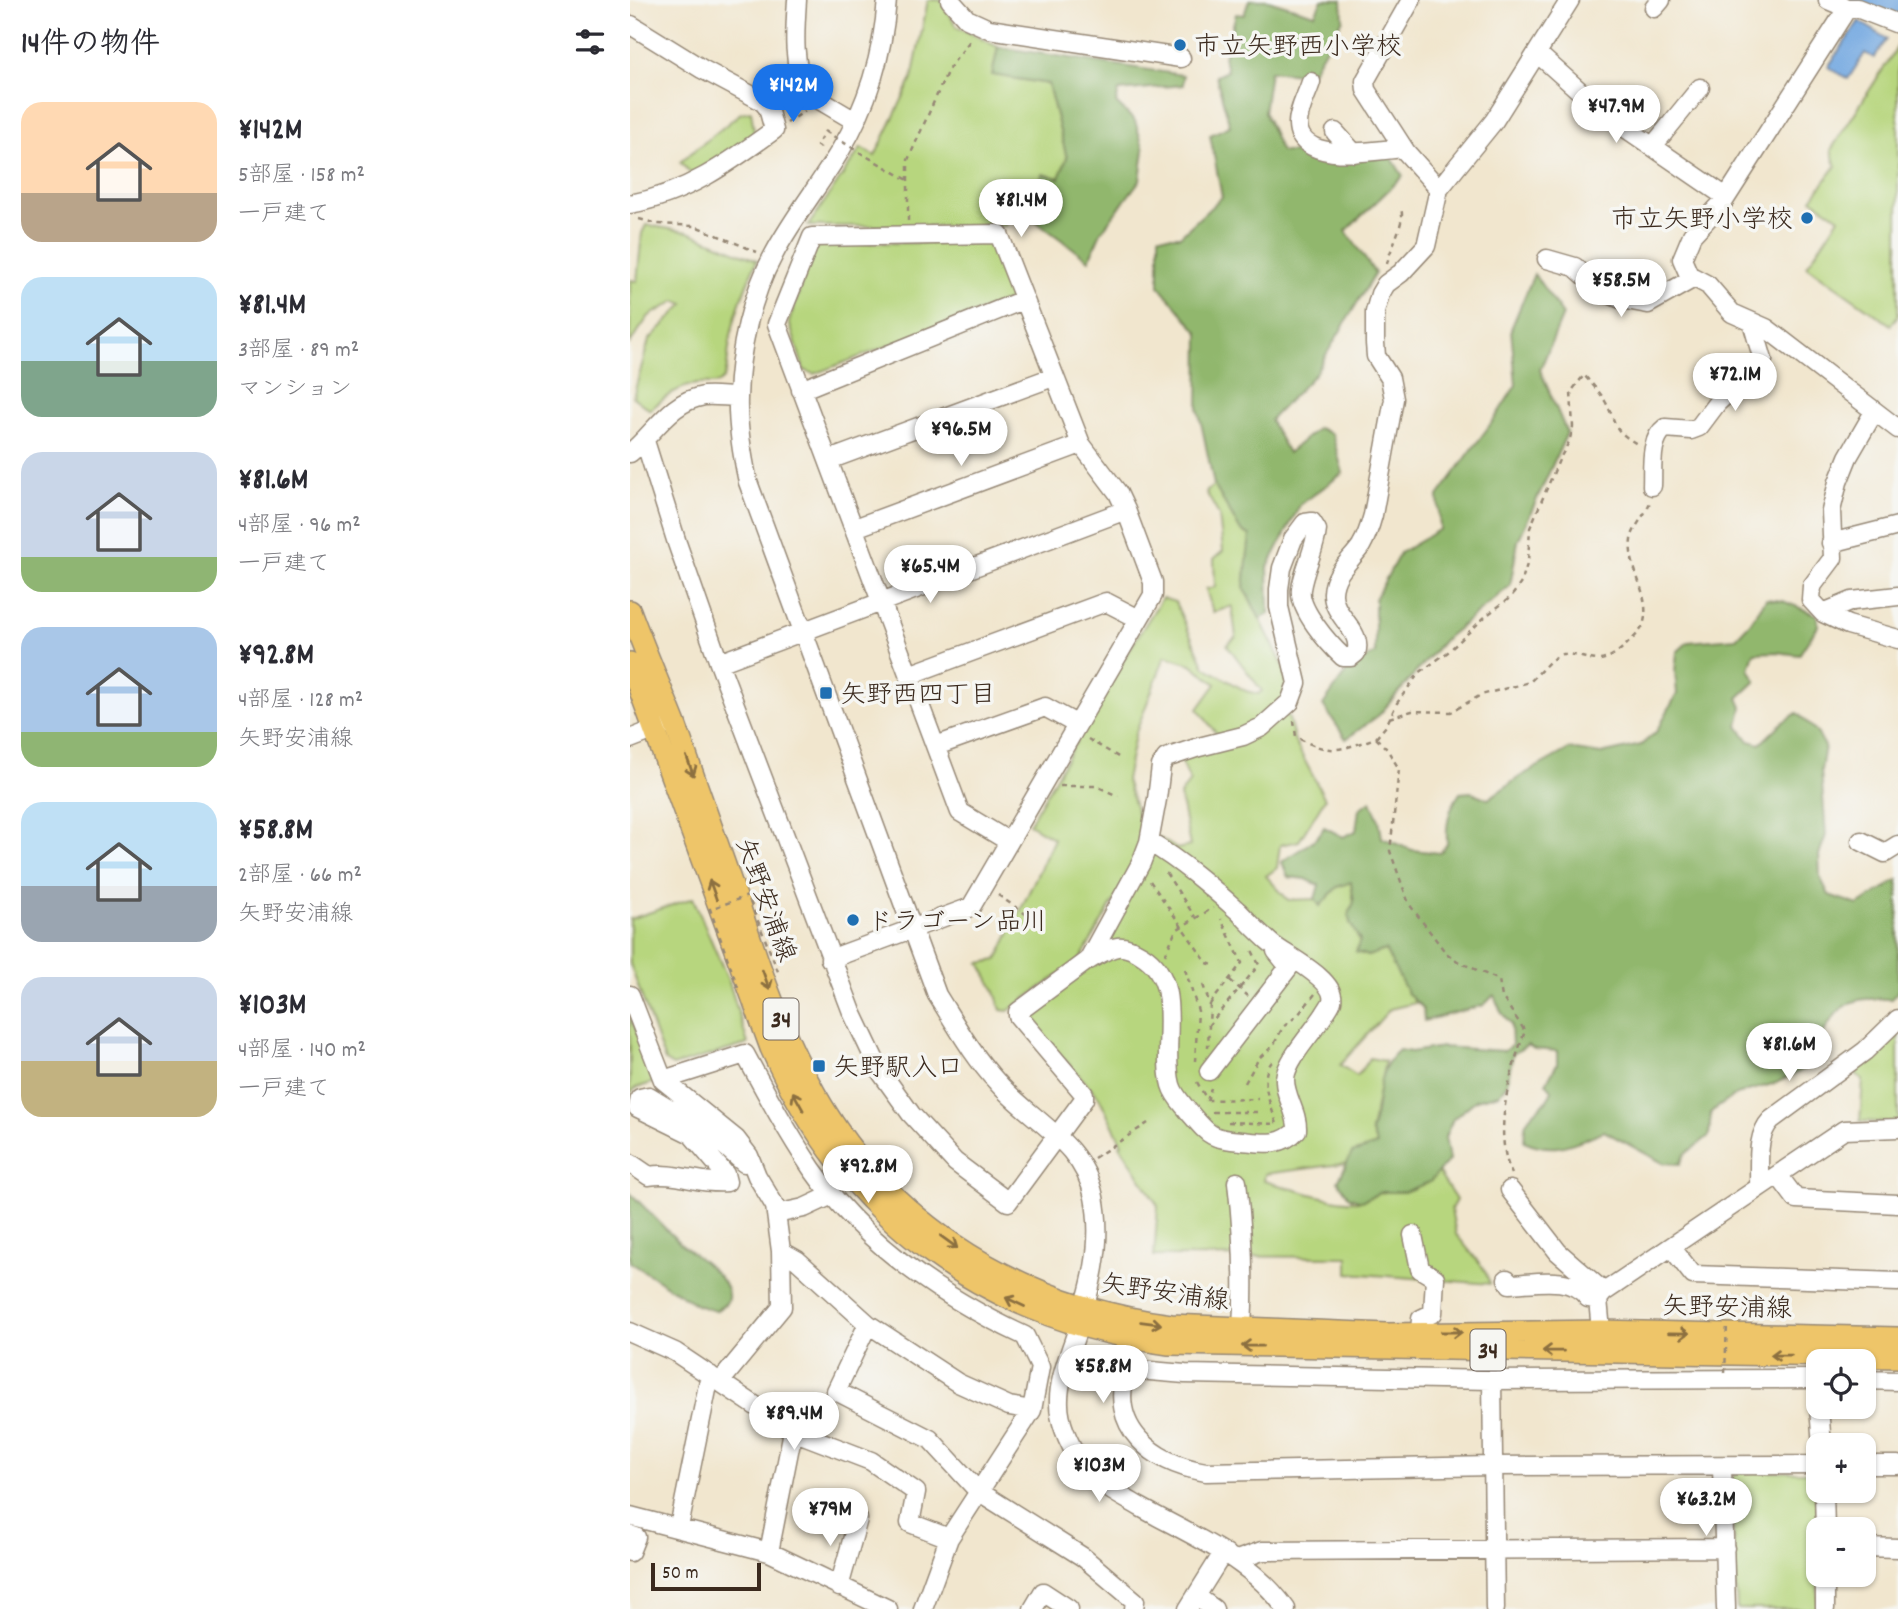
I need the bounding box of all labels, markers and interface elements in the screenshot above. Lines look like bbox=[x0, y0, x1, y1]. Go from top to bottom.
icon: filters bbox=[571, 23, 609, 61]
text: 14件の物件 bbox=[21, 25, 160, 68]
place label: 市立矢野西小学校 bbox=[1194, 30, 1402, 67]
marker: 市立矢野西小学校 bbox=[1172, 37, 1188, 53]
pin: ¥142M bbox=[744, 64, 842, 124]
text: ¥142M bbox=[768, 70, 818, 103]
pin: ¥47.9M bbox=[1559, 86, 1673, 145]
text: ¥47.9M bbox=[1587, 91, 1645, 124]
text: ¥142M bbox=[238, 111, 302, 154]
icon: home bbox=[77, 130, 161, 214]
text: 5部屋 · 158 m² bbox=[238, 160, 365, 193]
pin: ¥81.4M bbox=[964, 180, 1078, 239]
text: ¥81.4M bbox=[995, 185, 1047, 218]
text: 一戸建て bbox=[238, 199, 330, 232]
place label: 市立矢野小学校 bbox=[1611, 203, 1793, 240]
marker: 市立矢野小学校 bbox=[1799, 210, 1815, 226]
pin: ¥58.5M bbox=[1564, 260, 1678, 319]
text: ¥58.5M bbox=[1592, 265, 1650, 298]
text: ¥81.4M bbox=[238, 286, 306, 329]
icon: home bbox=[77, 305, 161, 389]
text: 3部屋 · 89 m² bbox=[238, 335, 359, 368]
pin: ¥72.1M bbox=[1678, 354, 1792, 413]
text: ¥72.1M bbox=[1709, 359, 1761, 392]
text: マンション bbox=[238, 374, 352, 407]
pin: ¥96.5M bbox=[904, 408, 1018, 468]
text: ¥96.5M bbox=[931, 414, 991, 447]
text: ¥81.6M bbox=[238, 461, 308, 504]
icon: home bbox=[77, 480, 161, 564]
text: 4部屋 · 96 m² bbox=[238, 510, 361, 543]
pin: ¥65.4M bbox=[873, 546, 987, 605]
text: 一戸建て bbox=[238, 549, 330, 582]
text: ¥65.4M bbox=[900, 551, 960, 584]
text: ¥92.8M bbox=[238, 636, 314, 679]
icon: home bbox=[77, 655, 161, 739]
place label: 矢野西四丁目 bbox=[840, 678, 996, 715]
text: 4部屋 · 128 m² bbox=[238, 685, 363, 718]
marker: 矢野西四丁目 bbox=[818, 685, 834, 701]
text: 矢野安浦線 bbox=[238, 724, 353, 757]
one-way arrow bbox=[684, 754, 697, 776]
text: ¥58.8M bbox=[238, 811, 313, 854]
icon: home bbox=[77, 830, 161, 914]
street label: 矢野安浦線 bbox=[724, 833, 803, 968]
text: 2部屋 · 66 m² bbox=[238, 860, 362, 893]
one-way arrow bbox=[706, 880, 719, 902]
text: 矢野安浦線 bbox=[238, 899, 353, 932]
place label: ドラゴーン品川 bbox=[867, 905, 1047, 942]
marker: ドラゴーン品川 bbox=[845, 912, 861, 928]
one-way arrow bbox=[761, 968, 774, 990]
text: ¥103M bbox=[238, 986, 306, 1029]
road number: 34 bbox=[764, 999, 798, 1040]
icon: home bbox=[77, 1005, 161, 1089]
pin: ¥81.6M bbox=[1732, 1024, 1846, 1083]
text: ¥81.6M bbox=[1762, 1029, 1816, 1062]
text: 4部屋 · 140 m² bbox=[238, 1035, 366, 1068]
place label: 矢野駅入口 bbox=[833, 1051, 963, 1088]
marker: 矢野駅入口 bbox=[811, 1058, 827, 1074]
text: 一戸建て bbox=[238, 1074, 330, 1107]
one-way arrow bbox=[791, 1092, 805, 1112]
pin: ¥92.8M bbox=[811, 1146, 925, 1205]
text: ¥92.8M bbox=[839, 1151, 897, 1184]
one-way arrow bbox=[939, 1235, 958, 1249]
street label: 矢野安浦線 bbox=[1098, 1267, 1231, 1322]
street label: 矢野安浦線 bbox=[1662, 1290, 1792, 1329]
one-way arrow bbox=[1005, 1295, 1026, 1308]
one-way arrow bbox=[1139, 1316, 1162, 1329]
one-way arrow bbox=[1440, 1325, 1463, 1339]
one-way arrow bbox=[1667, 1326, 1690, 1340]
road number: 34 bbox=[1470, 1330, 1506, 1370]
one-way arrow bbox=[1241, 1339, 1264, 1352]
one-way arrow bbox=[1542, 1344, 1565, 1358]
pin: ¥58.8M bbox=[1046, 1346, 1160, 1405]
one-way arrow bbox=[1770, 1348, 1793, 1362]
map controls bbox=[1806, 1349, 1876, 1587]
button: locate bbox=[1806, 1349, 1876, 1419]
text: ¥58.8M bbox=[1074, 1351, 1132, 1384]
pin: ¥89.4M bbox=[737, 1392, 851, 1452]
text: ¥89.4M bbox=[765, 1398, 823, 1431]
button: + bbox=[1806, 1433, 1876, 1503]
pin: ¥103M bbox=[1050, 1444, 1148, 1504]
text: ¥103M bbox=[1073, 1450, 1125, 1483]
pin: ¥63.2M bbox=[1649, 1478, 1763, 1538]
text: ¥63.2M bbox=[1676, 1484, 1736, 1517]
pin: ¥79M bbox=[789, 1488, 871, 1548]
text: ¥79M bbox=[808, 1494, 852, 1527]
button: − bbox=[1806, 1517, 1876, 1587]
scale bar bbox=[651, 1560, 761, 1592]
text: 50 m bbox=[662, 1561, 699, 1588]

